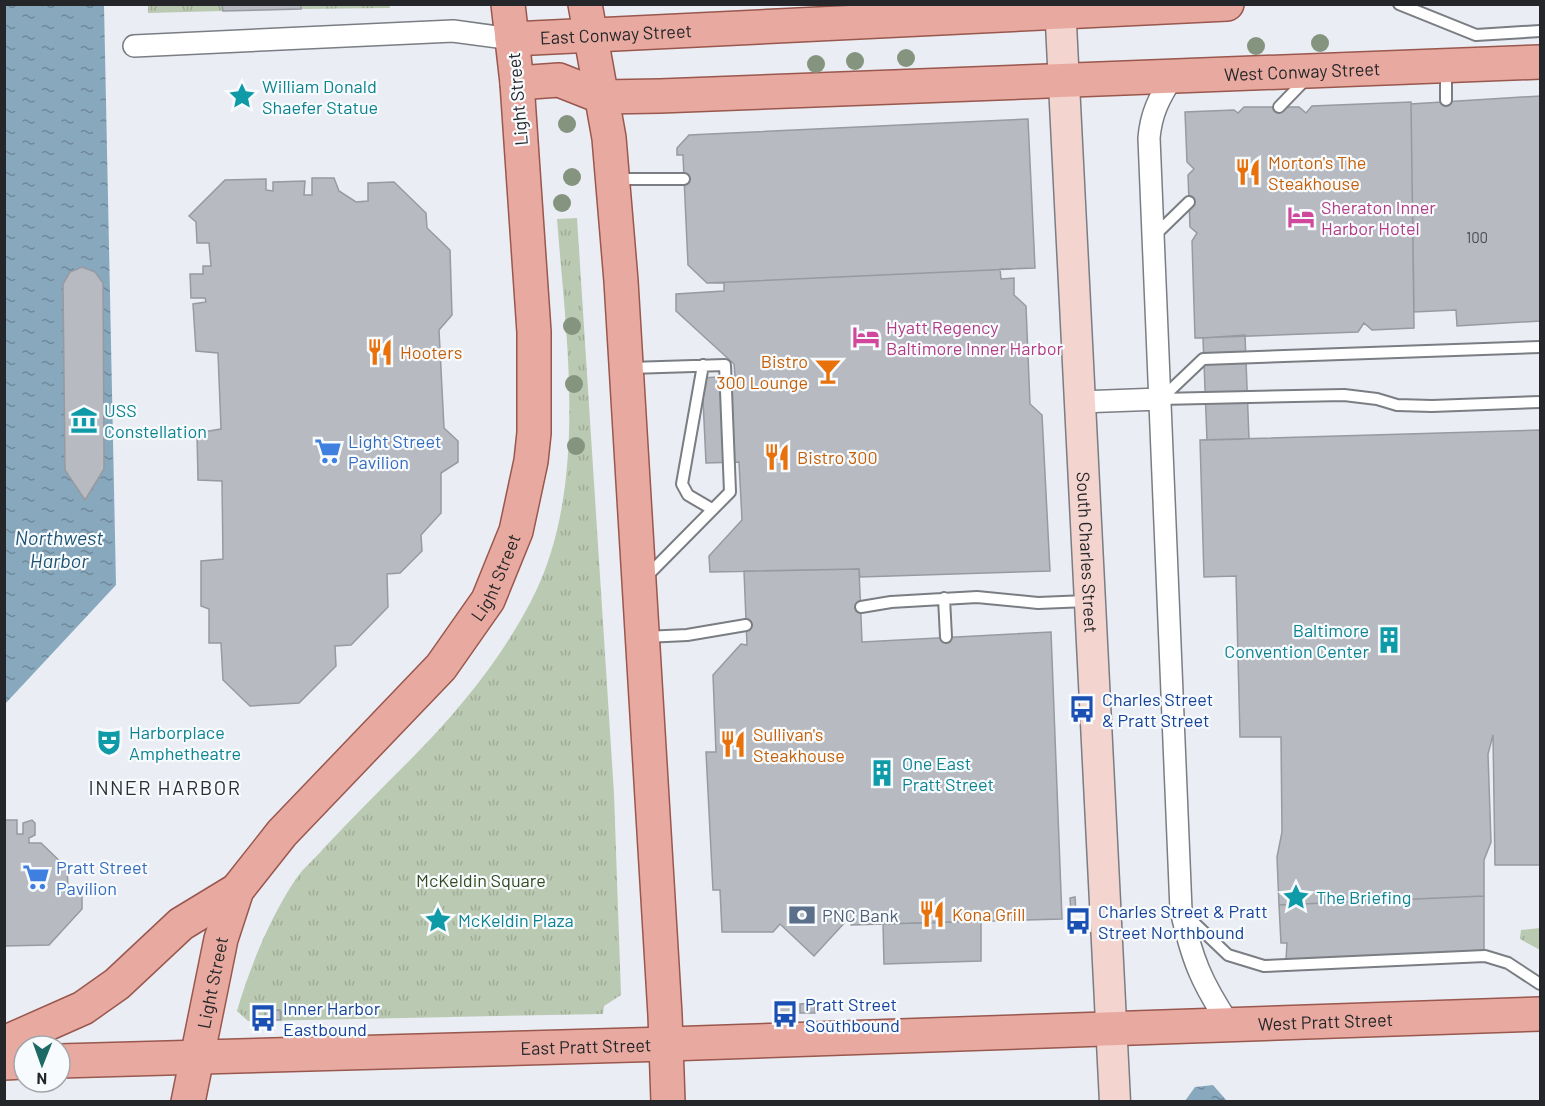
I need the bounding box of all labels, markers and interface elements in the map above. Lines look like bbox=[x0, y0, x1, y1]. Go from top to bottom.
street label: East Conway Street bbox=[539, 19, 692, 49]
street label: Light Street bbox=[502, 52, 532, 146]
street label: West Conway Street bbox=[1224, 57, 1381, 85]
place label: William Donald Shaefer Statue bbox=[262, 75, 378, 118]
place icon: William Donald Shaefer Statue bbox=[227, 81, 257, 111]
place label: Morton's The Steakhouse bbox=[1268, 151, 1366, 194]
restaurant icon: Morton's The Steakhouse bbox=[1233, 157, 1263, 187]
place label: Sheraton Inner Harbor Hotel bbox=[1321, 196, 1436, 239]
hotel icon: Sheraton Inner Harbor Hotel bbox=[1286, 202, 1316, 232]
house number: 100 bbox=[1466, 228, 1488, 246]
place label: Hyatt Regency Baltimore Inner Harbor bbox=[886, 316, 1064, 359]
hotel icon: Hyatt Regency Baltimore Inner Harbor bbox=[851, 322, 881, 352]
restaurant icon: Hooters bbox=[365, 337, 395, 367]
place label: Hooters bbox=[400, 341, 462, 363]
place label: Bistro 300 Lounge bbox=[716, 350, 808, 393]
bar icon: Bistro 300 Lounge bbox=[813, 356, 843, 386]
place label: USS Constellation bbox=[104, 399, 207, 442]
museum icon: USS Constellation bbox=[69, 405, 99, 435]
place label: Light Street Pavilion bbox=[348, 430, 441, 473]
supermarket icon: Light Street Pavilion bbox=[313, 436, 343, 466]
restaurant icon: Bistro 300 bbox=[762, 442, 792, 472]
place label: Bistro 300 bbox=[797, 446, 878, 468]
street label: South Charles Street bbox=[1072, 471, 1102, 633]
water label: Northwest Harbor bbox=[15, 525, 103, 572]
street label: Light Street bbox=[466, 530, 525, 625]
place label: Baltimore Convention Center bbox=[1224, 619, 1369, 662]
building icon: Baltimore Convention Center bbox=[1374, 625, 1404, 655]
place label: Charles Street & Pratt Street bbox=[1102, 688, 1213, 731]
bus stop icon: Charles Street & Pratt Street bbox=[1067, 694, 1097, 724]
place label: Harborplace Amphetheatre bbox=[129, 721, 241, 764]
place label: Sullivan's Steakhouse bbox=[753, 723, 845, 766]
theatre icon: Harborplace Amphetheatre bbox=[94, 727, 124, 757]
restaurant icon: Sullivan's Steakhouse bbox=[718, 729, 748, 759]
place label: One East Pratt Street bbox=[902, 752, 994, 795]
building icon: One East Pratt Street bbox=[867, 758, 897, 788]
district label: INNER HARBOR bbox=[89, 775, 241, 799]
place label: Pratt Street Pavilion bbox=[56, 856, 148, 899]
supermarket icon: Pratt Street Pavilion bbox=[21, 862, 51, 892]
park label: McKeldin Square bbox=[416, 869, 546, 891]
place icon: The Briefing bbox=[1281, 882, 1311, 912]
place label: The Briefing bbox=[1316, 886, 1411, 908]
restaurant icon: Kona Grill bbox=[917, 899, 947, 929]
bank icon: PNC Bank bbox=[787, 900, 817, 930]
place label: Charles Street & Pratt Street Northbound bbox=[1098, 900, 1268, 943]
place label: Kona Grill bbox=[952, 903, 1026, 925]
place label: PNC Bank bbox=[822, 904, 898, 926]
place icon: McKeldin Plaza bbox=[423, 905, 453, 935]
bus stop icon: Charles Street & Pratt Street Northbound bbox=[1063, 906, 1093, 936]
place label: McKeldin Plaza bbox=[458, 909, 574, 931]
street label: Light Street bbox=[192, 934, 232, 1030]
place label: Pratt Street Southbound bbox=[805, 993, 900, 1036]
place label: Inner Harbor Eastbound bbox=[283, 997, 381, 1040]
bus stop icon: Pratt Street Southbound bbox=[770, 999, 800, 1029]
bus stop icon: Inner Harbor Eastbound bbox=[248, 1003, 278, 1033]
street label: West Pratt Street bbox=[1257, 1008, 1393, 1035]
street label: East Pratt Street bbox=[520, 1033, 652, 1059]
north arrow bbox=[12, 1034, 72, 1094]
text: N bbox=[36, 1070, 47, 1089]

